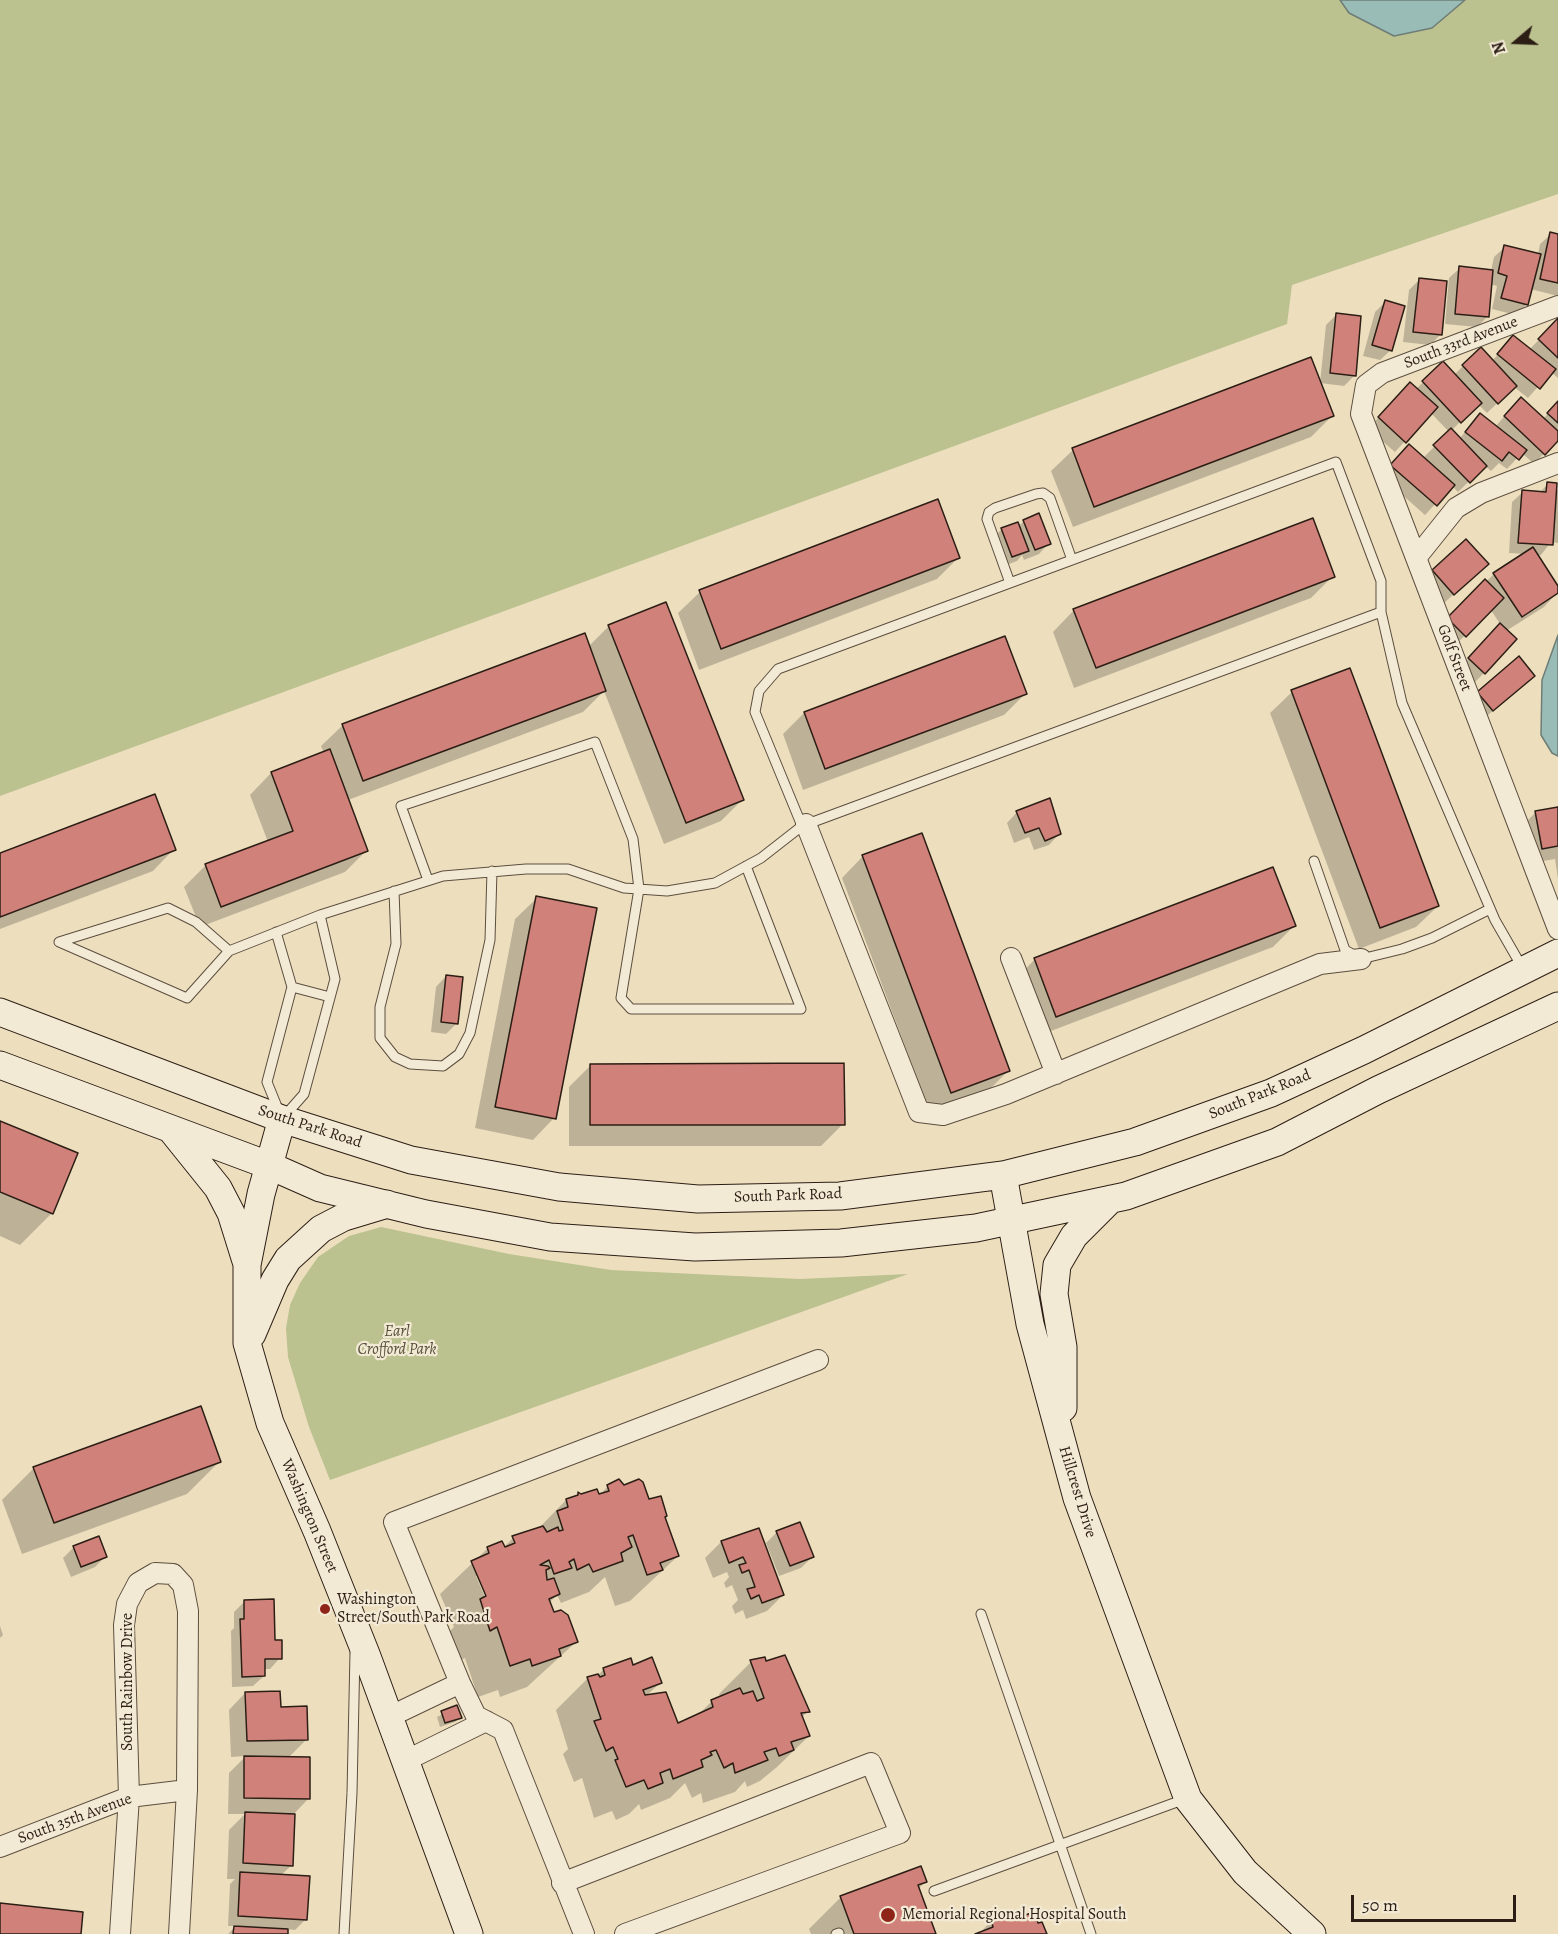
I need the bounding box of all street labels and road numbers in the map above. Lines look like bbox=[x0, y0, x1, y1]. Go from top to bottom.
street label: South 33rd Avenue bbox=[1401, 312, 1521, 374]
street label: Golf Street bbox=[1432, 622, 1476, 694]
street label: South Park Road bbox=[1206, 1066, 1314, 1124]
street label: South Park Road bbox=[256, 1101, 364, 1153]
street label: South Park Road bbox=[734, 1185, 842, 1207]
street label: Hillcrest Drive bbox=[1054, 1444, 1100, 1540]
street label: Washington Street bbox=[276, 1456, 342, 1576]
street label: South Rainbow Drive bbox=[118, 1613, 138, 1751]
street label: South 35th Avenue bbox=[15, 1789, 135, 1849]

